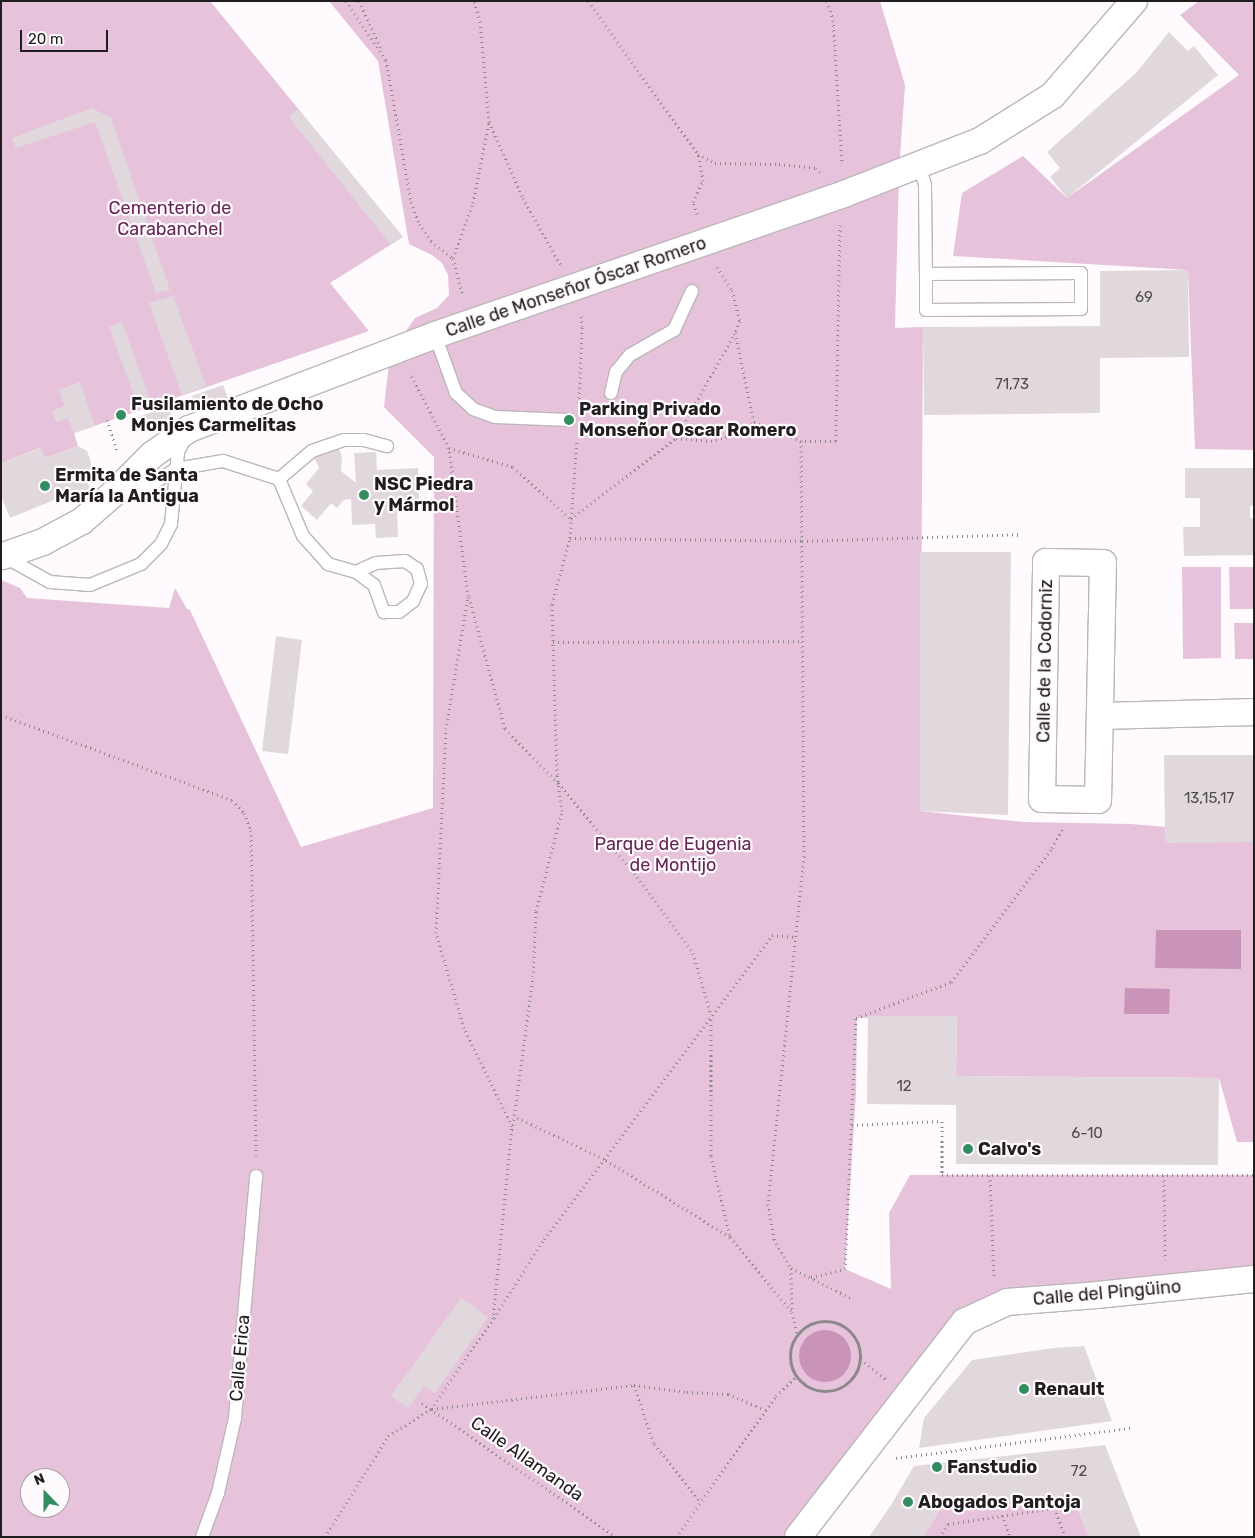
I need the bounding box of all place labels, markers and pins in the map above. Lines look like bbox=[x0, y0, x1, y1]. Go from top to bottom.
place label: Fusilamiento de Ocho Monjes Carmelitas bbox=[131, 394, 324, 436]
place label: Parking Privado Monseñor Oscar Romero bbox=[579, 399, 797, 442]
marker: Fusilamiento de Ocho Monjes Carmelitas bbox=[115, 409, 127, 421]
marker: Parking Privado Monseñor Oscar Romero bbox=[563, 414, 575, 426]
place label: Ermita de Santa María la Antigua bbox=[55, 465, 199, 508]
place label: NSC Piedra y Mármol bbox=[374, 474, 473, 516]
marker: Ermita de Santa María la Antigua bbox=[39, 480, 51, 492]
marker: NSC Piedra y Mármol bbox=[358, 489, 370, 501]
place label: Calvo's bbox=[978, 1138, 1041, 1160]
marker: Calvo's bbox=[962, 1143, 974, 1155]
place label: Renault bbox=[1034, 1378, 1104, 1400]
marker: Renault bbox=[1018, 1383, 1030, 1395]
place label: Fanstudio bbox=[947, 1456, 1037, 1478]
marker: Fanstudio bbox=[931, 1461, 943, 1473]
place label: Abogados Pantoja bbox=[918, 1491, 1081, 1513]
marker: Abogados Pantoja bbox=[902, 1496, 914, 1508]

